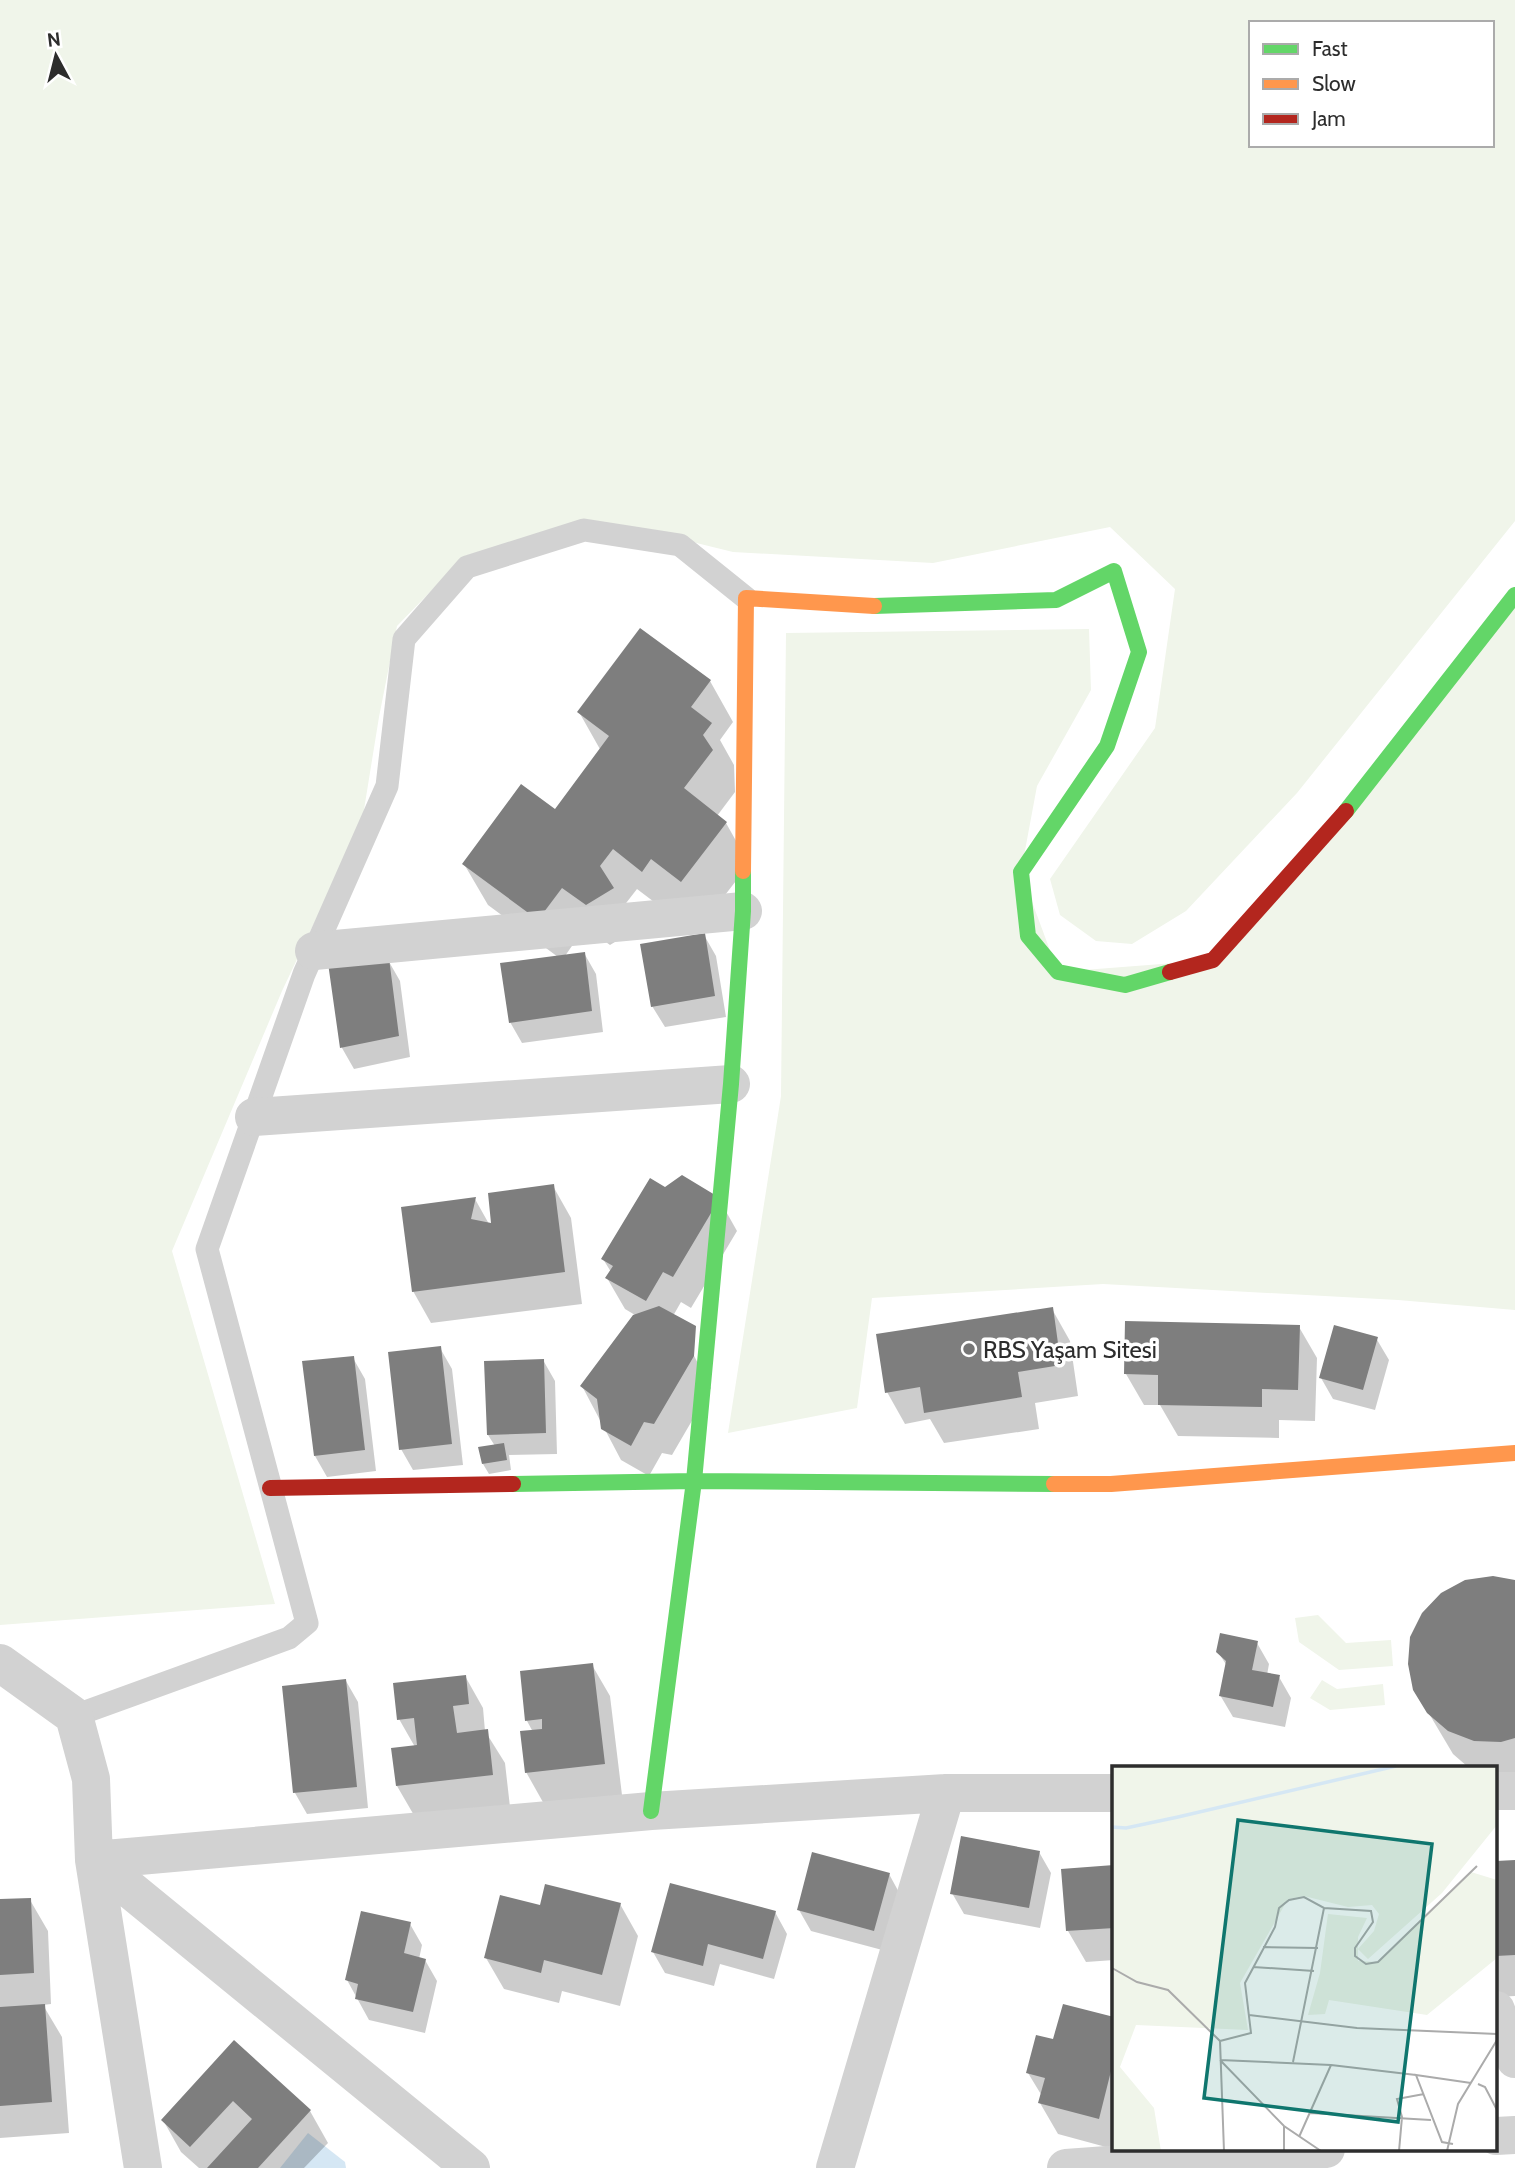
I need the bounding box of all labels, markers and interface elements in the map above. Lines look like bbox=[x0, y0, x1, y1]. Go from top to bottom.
north arrow bbox=[21, 21, 91, 91]
legend bbox=[1249, 21, 1494, 147]
text: N bbox=[46, 27, 62, 52]
text: Fast bbox=[1312, 36, 1348, 61]
text: Slow bbox=[1312, 71, 1356, 96]
text: Jam bbox=[1311, 106, 1346, 131]
place label: RBS Yaşam Sitesi bbox=[983, 1335, 1157, 1364]
marker: RBS Yaşam Sitesi bbox=[961, 1341, 977, 1357]
inset map bbox=[1112, 1766, 1498, 2150]

